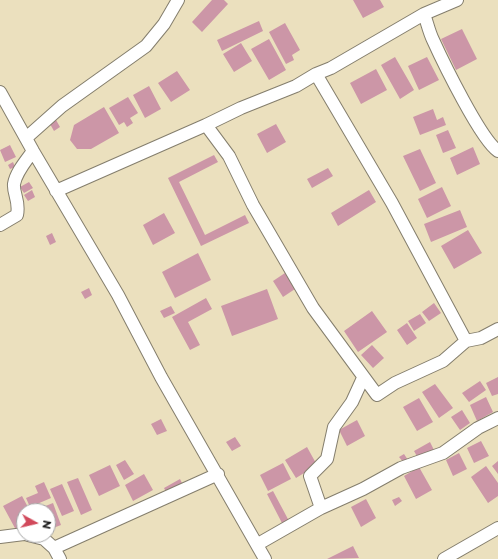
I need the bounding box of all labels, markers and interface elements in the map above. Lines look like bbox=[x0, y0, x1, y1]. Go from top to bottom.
north arrow bbox=[16, 503, 56, 543]
text: N bbox=[38, 519, 56, 530]

